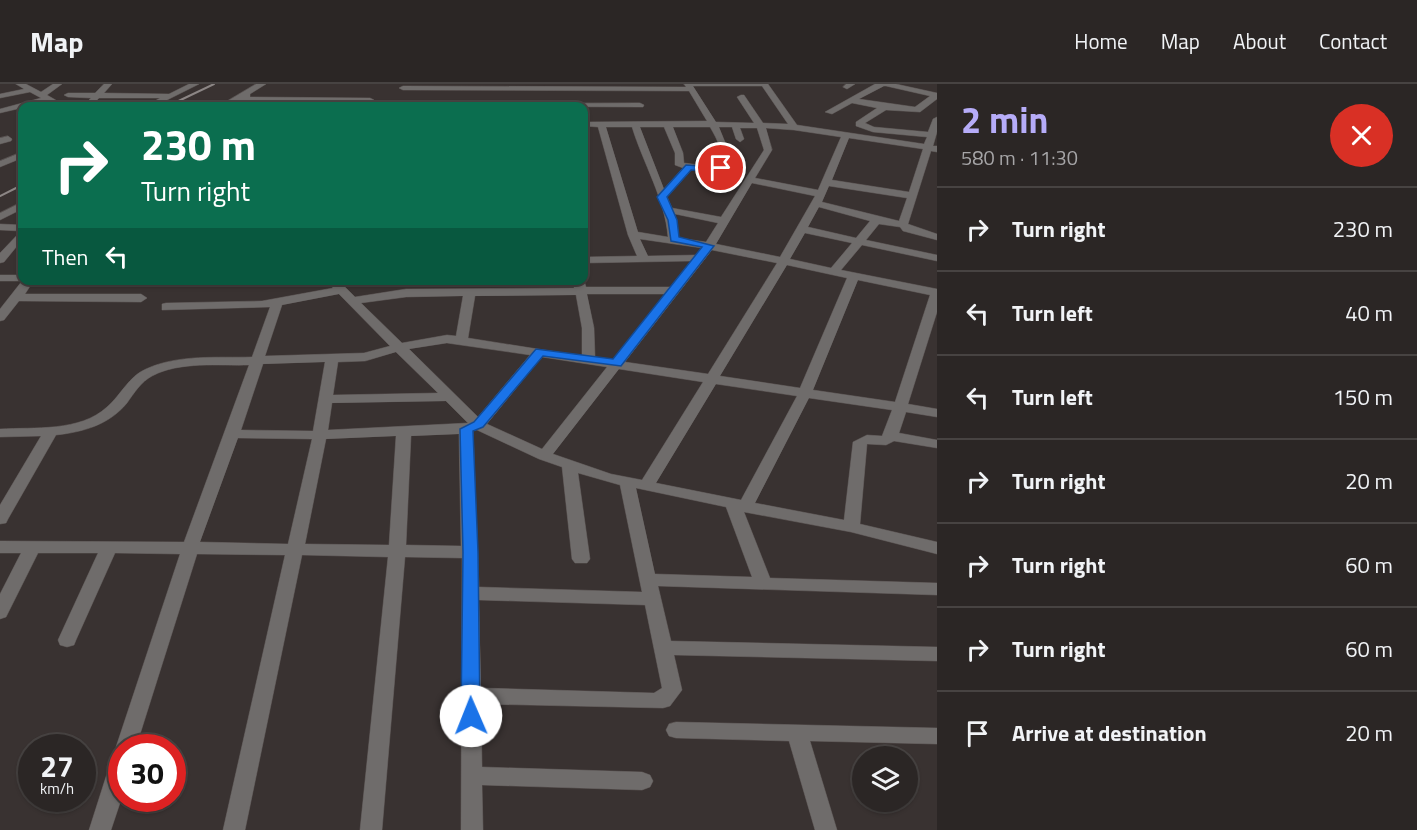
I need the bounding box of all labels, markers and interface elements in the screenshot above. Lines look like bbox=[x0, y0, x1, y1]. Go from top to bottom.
text: Map bbox=[30, 20, 84, 63]
text: Home bbox=[1074, 25, 1128, 57]
text: Map bbox=[1161, 25, 1200, 57]
text: About bbox=[1233, 25, 1286, 57]
text: Contact bbox=[1319, 25, 1387, 57]
text: 2 min bbox=[961, 92, 1048, 147]
button: close bbox=[1330, 104, 1393, 167]
text: 230 m bbox=[141, 112, 256, 176]
icon: right bbox=[42, 126, 120, 204]
pin bbox=[695, 142, 746, 193]
text: 580 m · 11:30 bbox=[961, 142, 1078, 173]
icon: arrive bbox=[704, 151, 737, 184]
text: Turn right bbox=[141, 170, 250, 211]
text: Turn right bbox=[1012, 212, 1106, 246]
text: 230 m bbox=[1333, 212, 1393, 246]
icon: right bbox=[961, 213, 994, 246]
text: Then bbox=[42, 240, 88, 274]
icon: left bbox=[100, 240, 133, 273]
text: Turn left bbox=[1012, 296, 1093, 330]
text: 40 m bbox=[1345, 296, 1393, 330]
icon: left bbox=[961, 297, 994, 330]
text: Turn left bbox=[1012, 380, 1093, 414]
text: 150 m bbox=[1333, 380, 1393, 414]
icon: left bbox=[961, 381, 994, 414]
text: Turn right bbox=[1012, 464, 1106, 498]
text: 20 m bbox=[1345, 464, 1393, 498]
icon: right bbox=[961, 465, 994, 498]
text: Turn right bbox=[1012, 548, 1106, 582]
text: 60 m bbox=[1345, 548, 1393, 582]
icon: right bbox=[961, 549, 994, 582]
text: Turn right bbox=[1012, 632, 1106, 666]
text: 60 m bbox=[1345, 632, 1393, 666]
icon: right bbox=[961, 633, 994, 666]
position arrow bbox=[439, 684, 503, 748]
text: Arrive at destination bbox=[1012, 716, 1207, 750]
text: 20 m bbox=[1345, 716, 1393, 750]
icon: arrive bbox=[961, 717, 994, 750]
speed limit sign: 30 bbox=[108, 734, 186, 812]
text: 27 bbox=[40, 743, 74, 789]
map controls bbox=[852, 746, 918, 812]
button: layers bbox=[852, 746, 918, 812]
text: km/h bbox=[40, 777, 74, 800]

